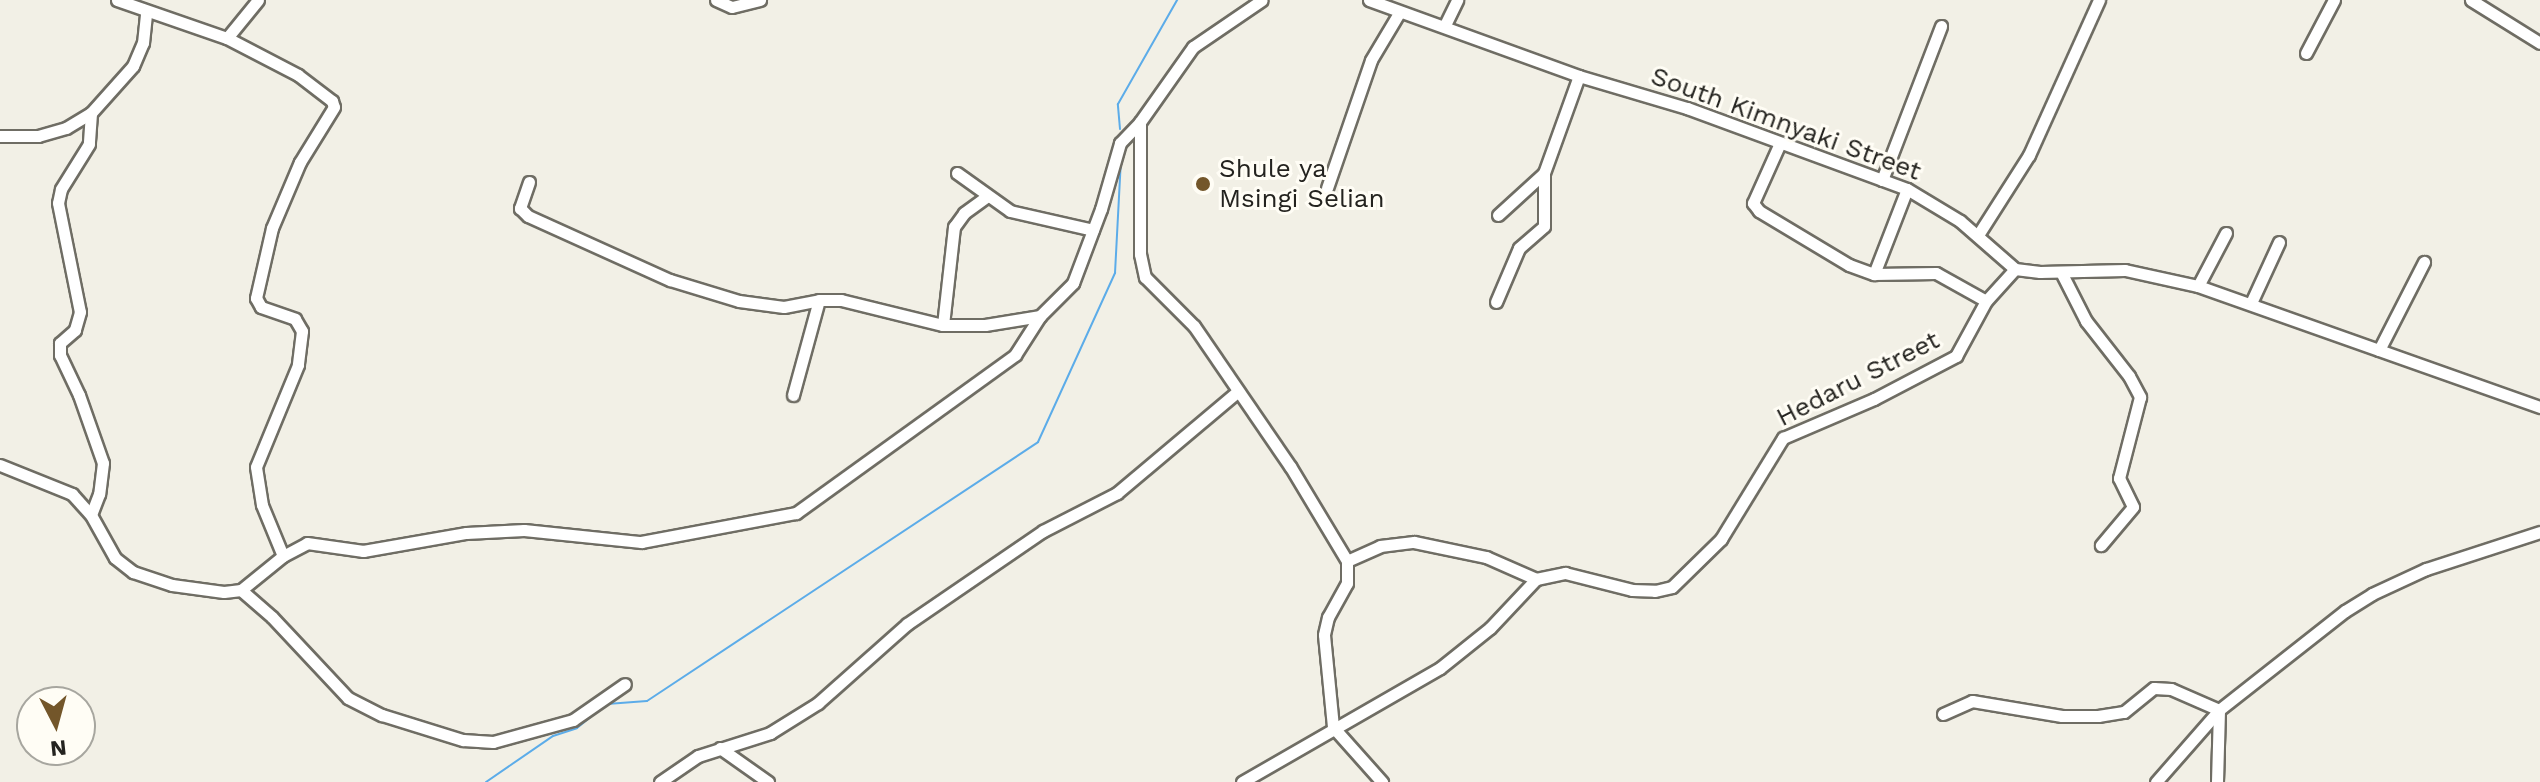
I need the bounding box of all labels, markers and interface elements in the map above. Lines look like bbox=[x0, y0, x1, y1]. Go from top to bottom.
street label: South Kimnyaki Street bbox=[1647, 61, 1925, 187]
place label: Shule ya Msingi Selian bbox=[1219, 153, 1385, 214]
marker: Shule ya Msingi Selian bbox=[1194, 175, 1212, 193]
street label: Hedaru Street bbox=[1771, 325, 1945, 433]
north arrow bbox=[16, 686, 96, 766]
text: N bbox=[49, 735, 68, 762]

